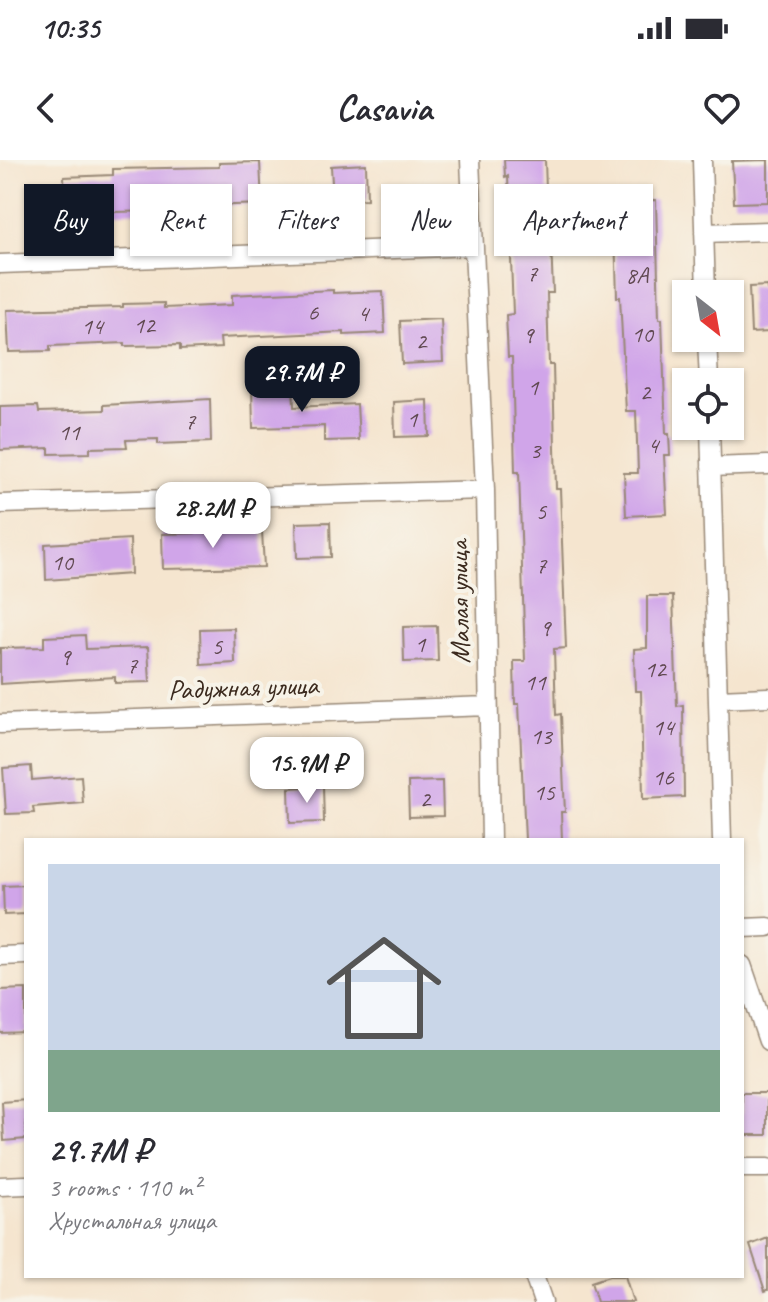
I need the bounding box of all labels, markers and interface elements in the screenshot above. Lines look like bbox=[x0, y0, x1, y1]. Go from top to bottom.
text: 10:35 bbox=[40, 9, 99, 47]
text: Casavia bbox=[336, 85, 432, 131]
icon: back bbox=[24, 86, 68, 130]
icon: heart bbox=[700, 86, 744, 130]
chip: Buy bbox=[24, 184, 114, 256]
chip: Rent bbox=[130, 184, 232, 256]
chip: Filters bbox=[248, 184, 365, 256]
chip: New bbox=[381, 184, 478, 256]
chip: Apartment bbox=[494, 184, 653, 256]
house number: 7 bbox=[527, 258, 539, 288]
house number: 8А bbox=[626, 260, 649, 290]
north arrow bbox=[672, 280, 744, 352]
map controls bbox=[672, 280, 744, 440]
house number: 6 bbox=[308, 297, 320, 327]
house number: 4 bbox=[358, 298, 371, 328]
house number: 12 bbox=[133, 310, 157, 340]
house number: 14 bbox=[81, 311, 105, 341]
house number: 10 bbox=[631, 319, 655, 349]
house number: 9 bbox=[523, 320, 536, 350]
house number: 2 bbox=[416, 326, 429, 356]
pin: 29.7M ₽ bbox=[228, 346, 376, 414]
text: 29.7M ₽ bbox=[263, 355, 341, 388]
button: locate bbox=[672, 368, 744, 440]
house number: 1 bbox=[528, 372, 540, 402]
house number: 2 bbox=[640, 377, 653, 407]
house number: 1 bbox=[407, 404, 419, 434]
house number: 7 bbox=[185, 406, 197, 436]
house number: 11 bbox=[58, 417, 81, 447]
house number: 4 bbox=[648, 430, 661, 460]
house number: 3 bbox=[530, 435, 543, 465]
pin: 28.2M ₽ bbox=[139, 482, 287, 550]
text: 28.2M ₽ bbox=[174, 491, 252, 524]
house number: 5 bbox=[536, 496, 548, 526]
street label: Малая улица bbox=[440, 537, 478, 664]
house number: 10 bbox=[51, 547, 75, 577]
house number: 7 bbox=[536, 550, 548, 580]
house number: 9 bbox=[540, 613, 553, 643]
house number: 1 bbox=[415, 629, 427, 659]
house number: 5 bbox=[212, 631, 224, 661]
house number: 9 bbox=[60, 642, 73, 672]
house number: 7 bbox=[127, 650, 139, 680]
house number: 12 bbox=[644, 654, 668, 684]
street label: Радужная улица bbox=[167, 667, 320, 707]
house number: 11 bbox=[524, 667, 547, 697]
house number: 14 bbox=[652, 712, 676, 742]
house number: 13 bbox=[530, 721, 554, 751]
pin: 15.9M ₽ bbox=[233, 737, 381, 805]
text: 15.9M ₽ bbox=[268, 746, 346, 779]
house number: 16 bbox=[652, 762, 675, 792]
house number: 15 bbox=[533, 777, 556, 807]
house number: 2 bbox=[420, 784, 433, 814]
icon: home bbox=[312, 916, 456, 1060]
text: 29.7M ₽ bbox=[48, 1128, 151, 1171]
text: 3 rooms · 110 m² bbox=[48, 1171, 200, 1204]
text: Хрустальная улица bbox=[48, 1204, 216, 1237]

